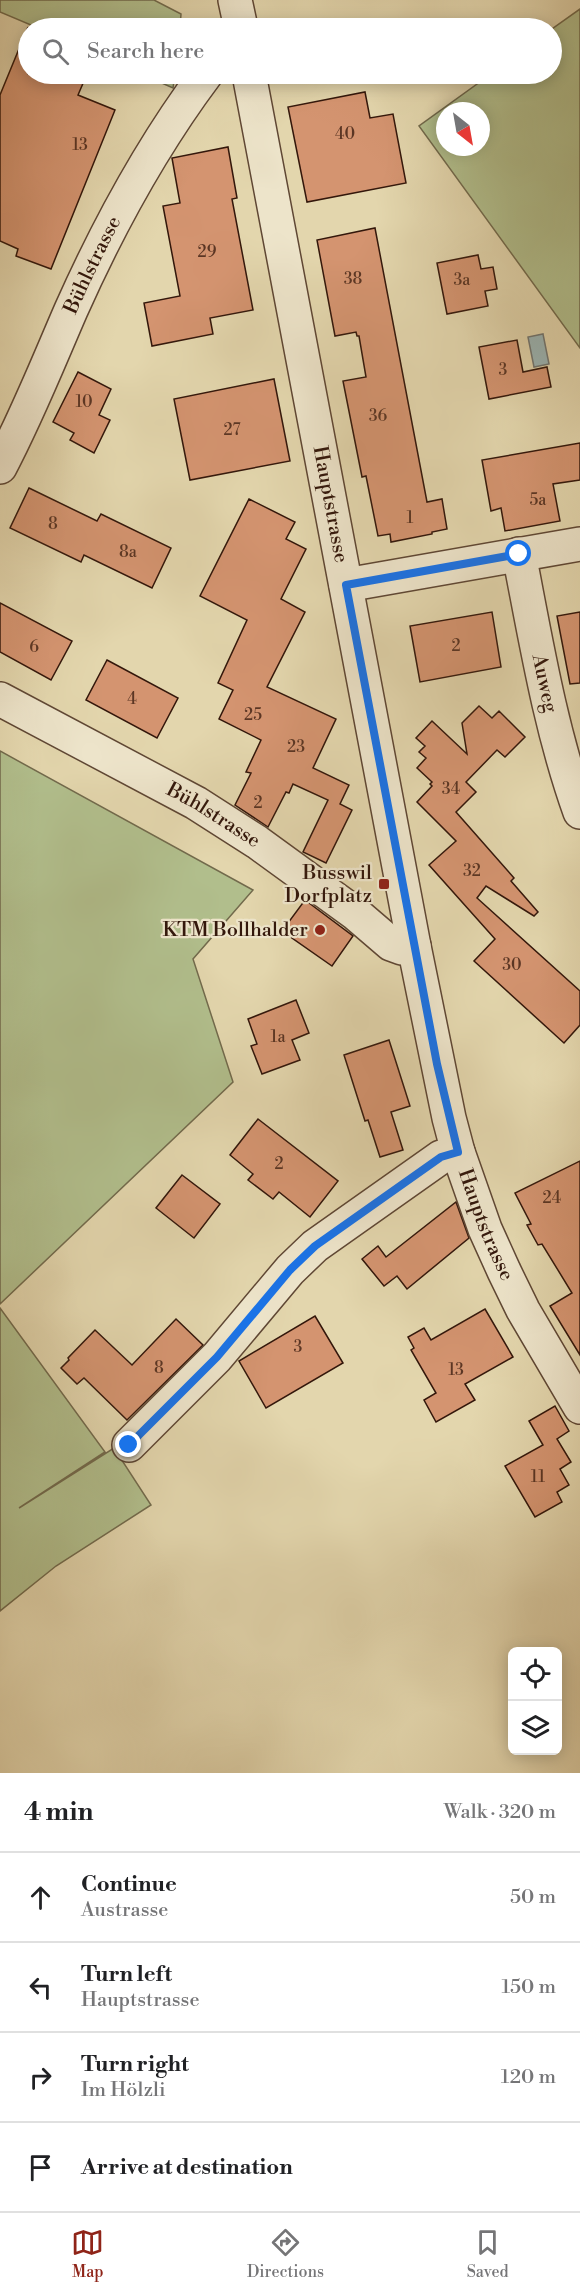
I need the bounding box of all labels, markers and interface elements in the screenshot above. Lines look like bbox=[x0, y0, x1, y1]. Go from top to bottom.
search box bbox=[18, 18, 562, 84]
icon: search bbox=[39, 35, 72, 68]
text: Search here bbox=[87, 38, 204, 65]
north arrow bbox=[436, 102, 490, 156]
house number: 40 bbox=[335, 124, 355, 144]
house number: 13 bbox=[72, 135, 88, 155]
street label: Bühlstrasse bbox=[58, 212, 127, 319]
house number: 29 bbox=[198, 242, 217, 262]
house number: 38 bbox=[344, 269, 363, 289]
house number: 3a bbox=[454, 270, 471, 290]
house number: 3 bbox=[499, 360, 508, 380]
house number: 10 bbox=[76, 392, 93, 412]
house number: 36 bbox=[369, 406, 388, 426]
house number: 27 bbox=[223, 420, 241, 440]
street label: Hauptstrasse bbox=[307, 444, 354, 565]
house number: 5a bbox=[530, 490, 547, 510]
house number: 1 bbox=[407, 508, 414, 528]
house number: 8 bbox=[48, 514, 58, 534]
route start bbox=[505, 540, 531, 566]
house number: 8a bbox=[119, 542, 138, 562]
house number: 2 bbox=[451, 636, 461, 656]
house number: 6 bbox=[29, 637, 39, 657]
street label: Auweg bbox=[526, 651, 563, 716]
house number: 4 bbox=[127, 689, 137, 709]
house number: 25 bbox=[244, 705, 262, 725]
house number: 23 bbox=[287, 737, 305, 757]
street label: Bühlstrasse bbox=[161, 777, 265, 853]
house number: 34 bbox=[442, 779, 461, 799]
house number: 2 bbox=[253, 793, 263, 813]
place label: Busswil Dorfplatz bbox=[285, 861, 372, 909]
house number: 32 bbox=[463, 861, 481, 881]
marker: Busswil Dorfplatz bbox=[377, 877, 391, 891]
place label: KTM Bollhalder bbox=[162, 918, 308, 943]
marker: KTM Bollhalder bbox=[313, 923, 327, 937]
house number: 30 bbox=[502, 955, 522, 975]
house number: 1a bbox=[271, 1027, 286, 1047]
house number: 2 bbox=[274, 1154, 284, 1174]
street label: Hauptstrasse bbox=[452, 1165, 519, 1285]
house number: 24 bbox=[543, 1188, 562, 1208]
house number: 3 bbox=[294, 1337, 303, 1357]
house number: 8 bbox=[154, 1358, 164, 1378]
house number: 13 bbox=[448, 1360, 464, 1380]
route end bbox=[115, 1431, 141, 1457]
house number: 11 bbox=[531, 1467, 545, 1487]
map controls bbox=[508, 1647, 562, 1755]
button: locate bbox=[508, 1647, 562, 1701]
button: layers bbox=[508, 1701, 562, 1755]
text: 4 min bbox=[24, 1796, 94, 1828]
text: Walk · 320 m bbox=[444, 1800, 556, 1825]
text: Continue bbox=[81, 1871, 177, 1898]
icon: ahead bbox=[24, 1881, 57, 1914]
text: 50 m bbox=[510, 1885, 556, 1910]
text: Austrasse bbox=[81, 1898, 168, 1923]
text: Turn left bbox=[81, 1961, 172, 1988]
icon: left bbox=[24, 1971, 57, 2004]
text: 150 m bbox=[501, 1975, 556, 2000]
text: Hauptstrasse bbox=[81, 1988, 199, 2013]
text: Turn right bbox=[81, 2051, 189, 2078]
icon: right bbox=[24, 2061, 57, 2094]
text: 120 m bbox=[501, 2065, 556, 2090]
text: Im Hölzli bbox=[81, 2078, 166, 2103]
icon: arrive bbox=[24, 2151, 57, 2184]
text: Arrive at destination bbox=[81, 2154, 293, 2181]
tab: Map bbox=[71, 2226, 104, 2282]
tab: Directions bbox=[247, 2226, 324, 2282]
tab: Saved bbox=[467, 2226, 509, 2282]

